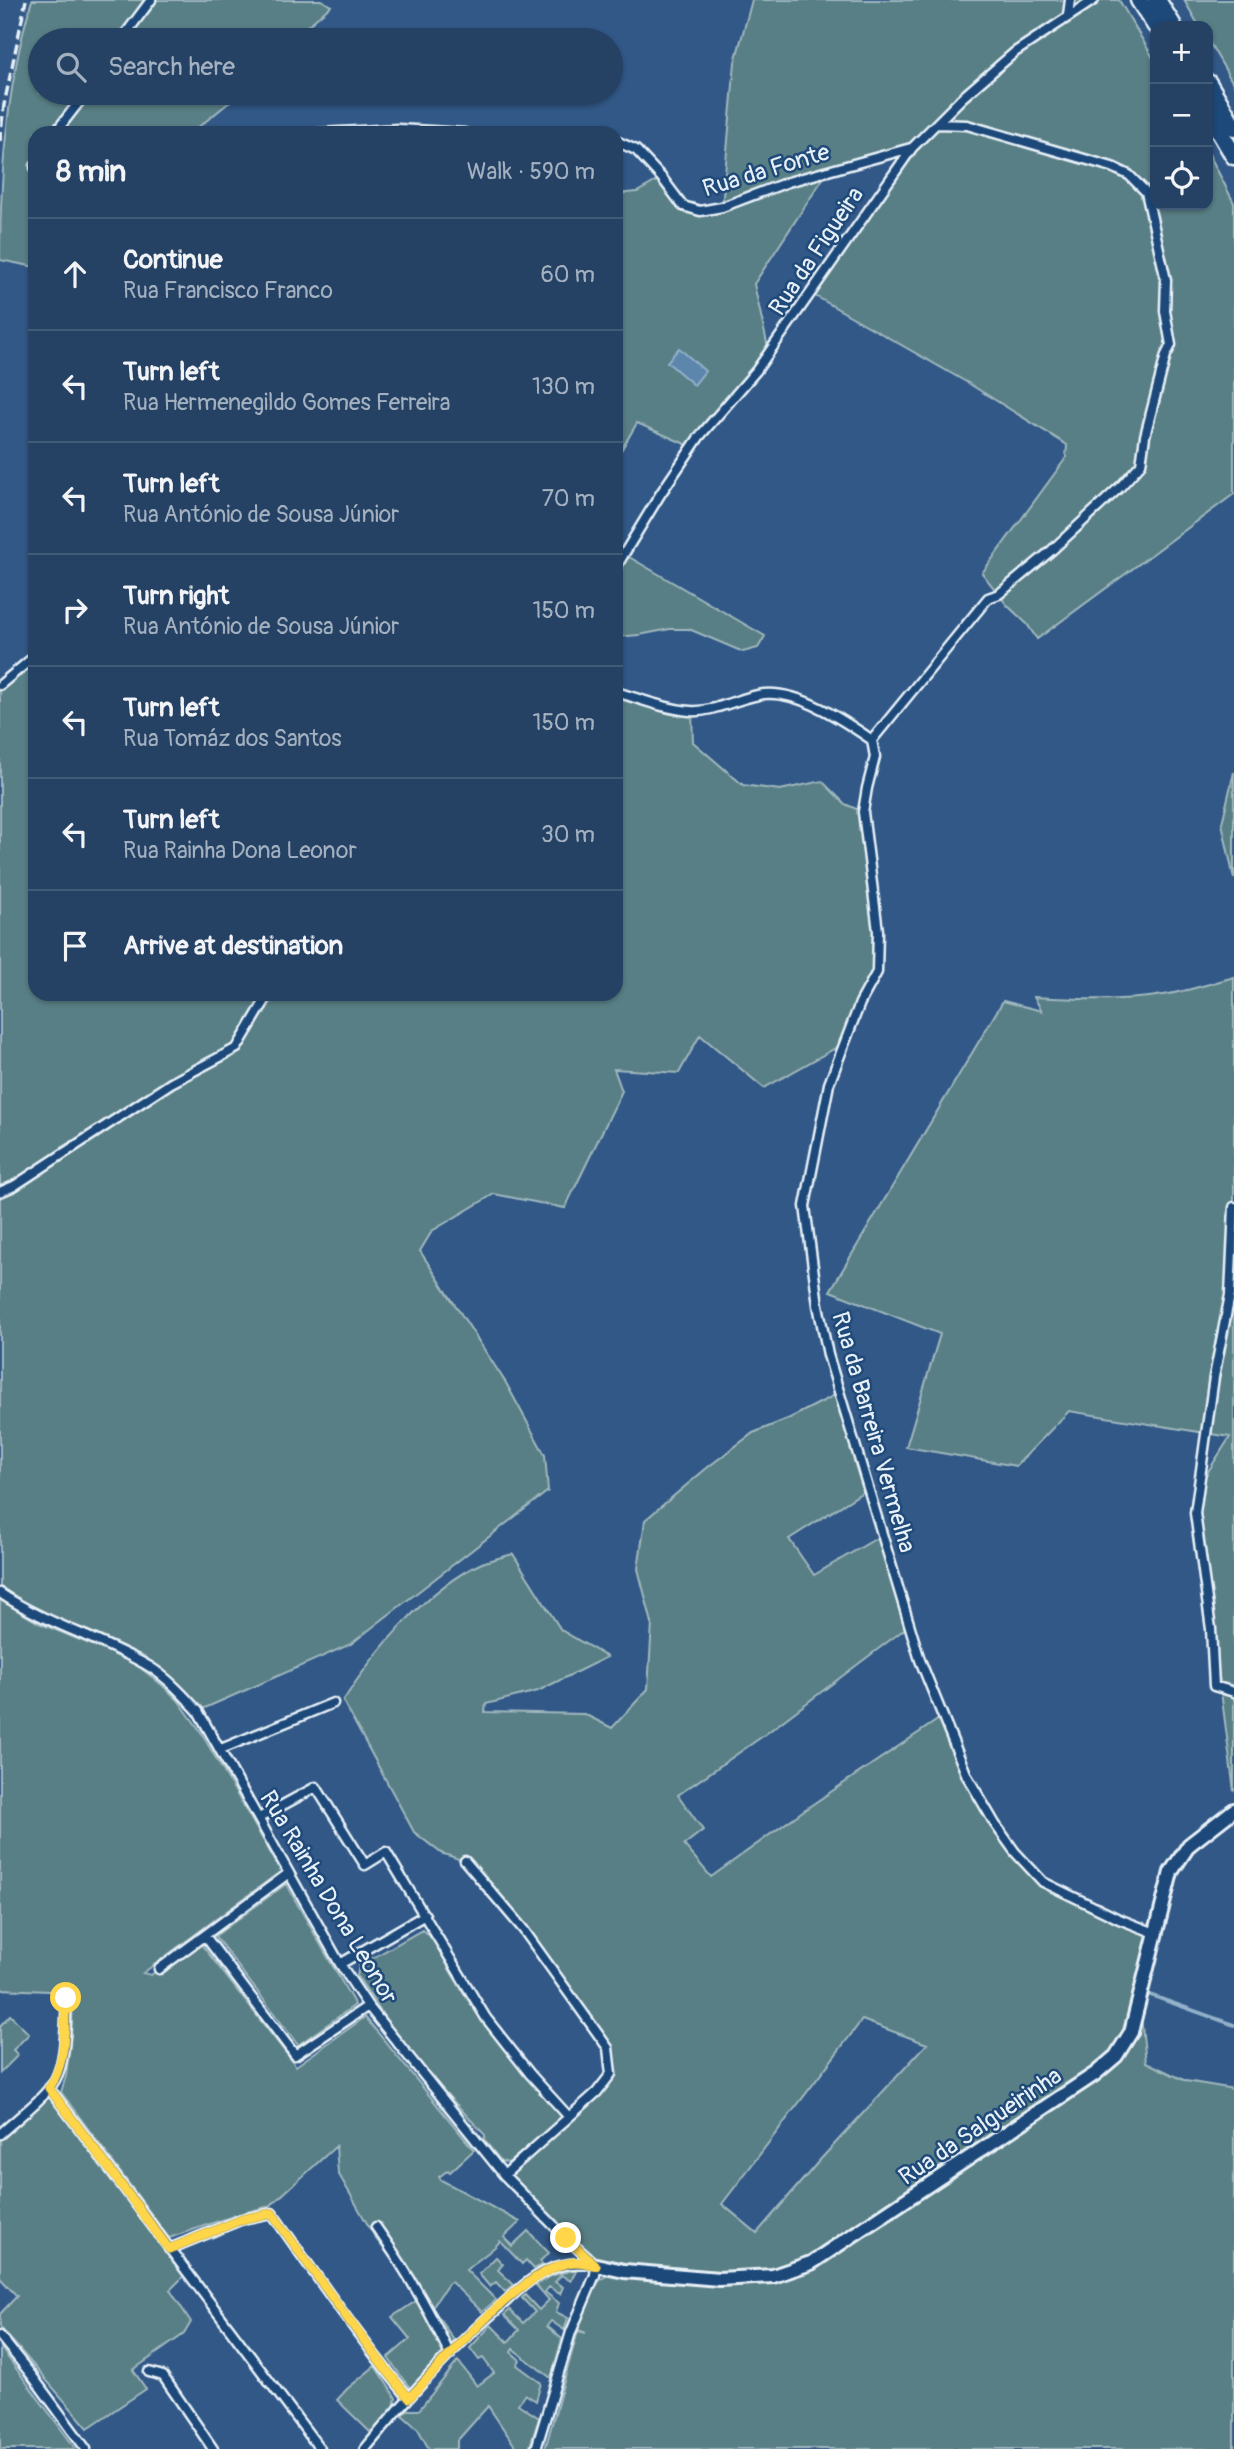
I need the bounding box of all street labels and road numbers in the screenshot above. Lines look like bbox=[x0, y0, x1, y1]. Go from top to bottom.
street label: Rua da Fonte bbox=[699, 137, 833, 204]
street label: Rua da Figueira bbox=[763, 181, 870, 321]
street label: Rua da Barreira Vermelha bbox=[825, 1308, 922, 1556]
street label: Rua Rainha Dona Leonor bbox=[253, 1785, 404, 2010]
street label: Rua da Salgueirinha bbox=[893, 2061, 1067, 2192]

